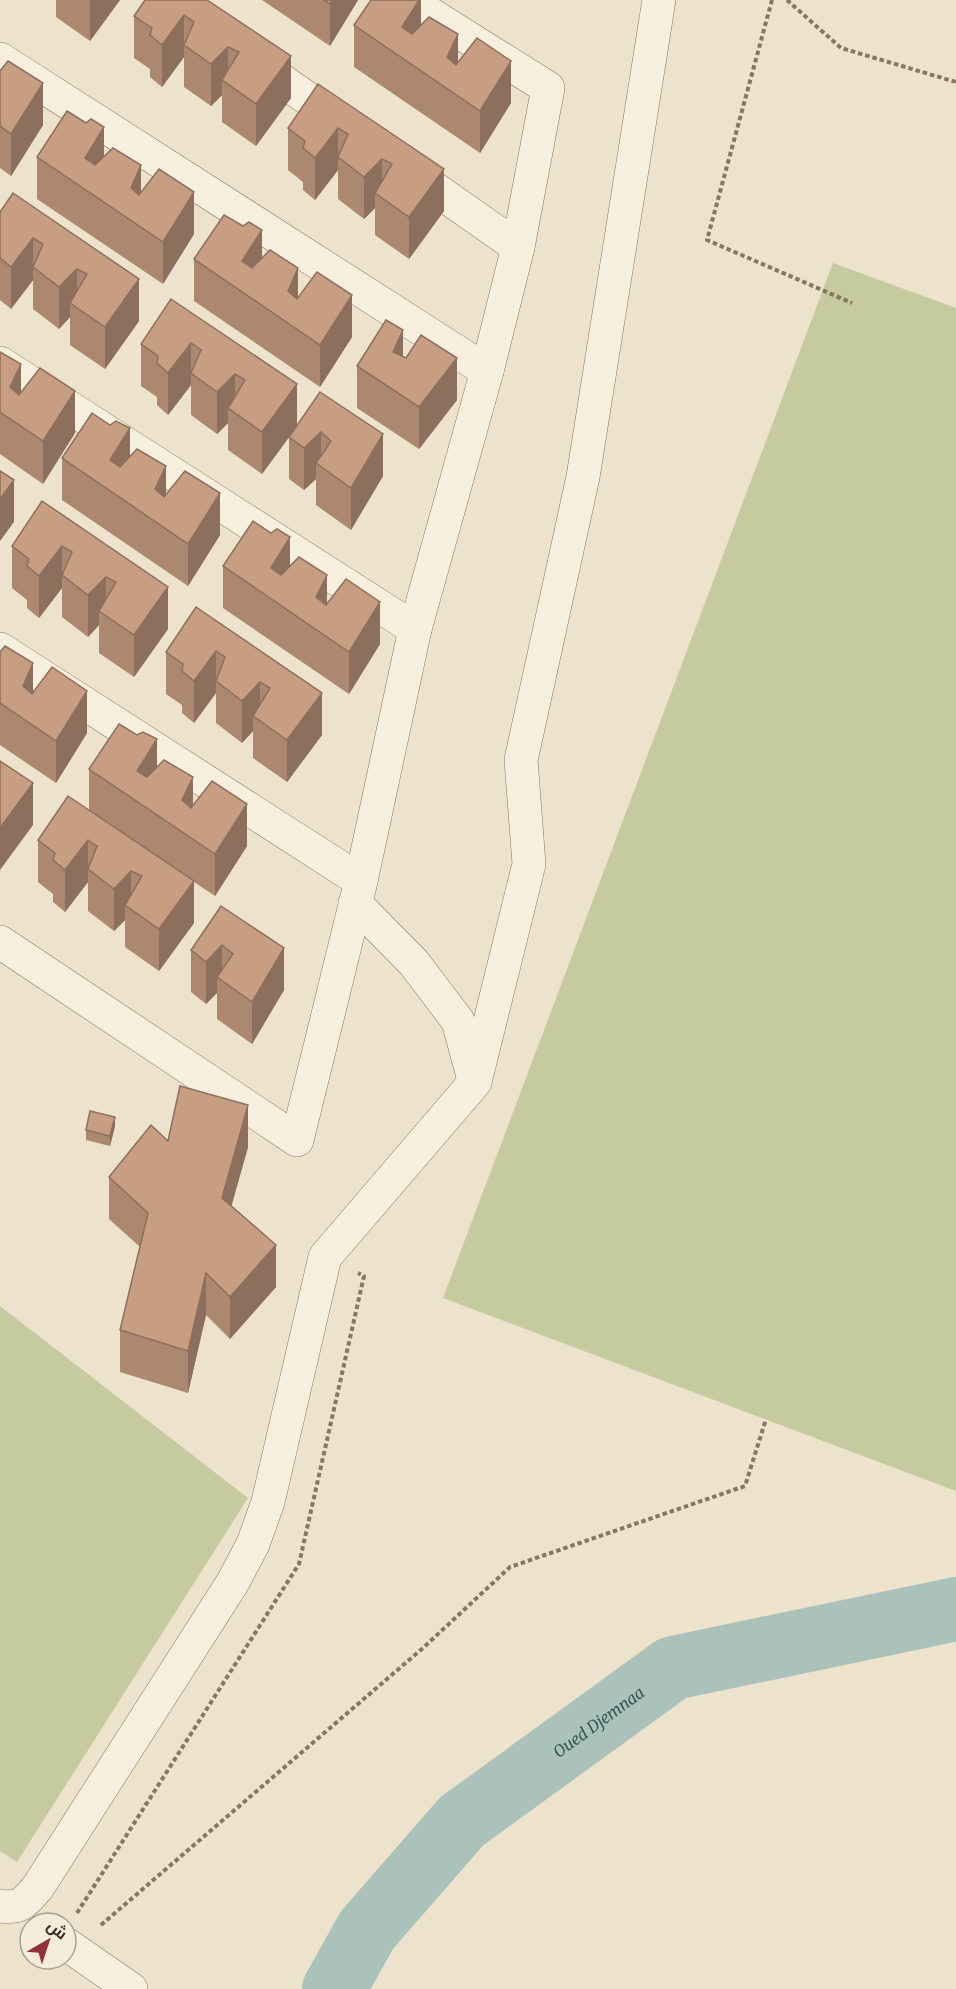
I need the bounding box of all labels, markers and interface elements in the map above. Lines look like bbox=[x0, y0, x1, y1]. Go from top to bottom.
water label: Oued Djemnaa bbox=[549, 1682, 648, 1762]
north arrow bbox=[18, 1911, 78, 1971]
text: ش bbox=[43, 1915, 72, 1944]

